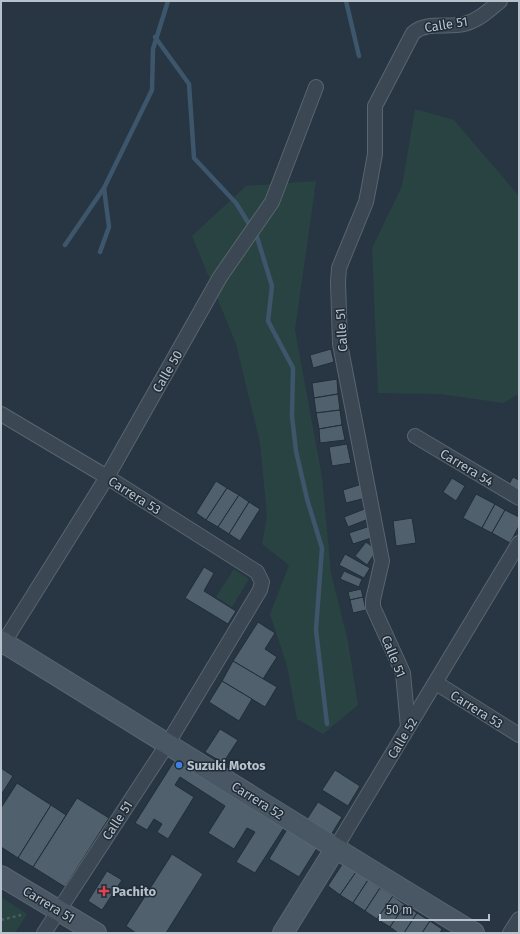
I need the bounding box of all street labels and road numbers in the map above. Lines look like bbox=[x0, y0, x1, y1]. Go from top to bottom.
street label: Calle 51 bbox=[423, 14, 469, 35]
street label: Calle 51 bbox=[332, 308, 351, 352]
street label: Calle 50 bbox=[149, 348, 185, 395]
street label: Carrera 54 bbox=[437, 446, 496, 489]
street label: Carrera 53 bbox=[106, 473, 164, 517]
street label: Calle 51 bbox=[378, 633, 409, 679]
street label: Carrera 53 bbox=[448, 687, 506, 731]
street label: Calle 52 bbox=[384, 715, 420, 761]
street label: Carrera 52 bbox=[229, 778, 287, 822]
street label: Calle 51 bbox=[99, 798, 136, 843]
street label: Carrera 51 bbox=[20, 883, 77, 926]

